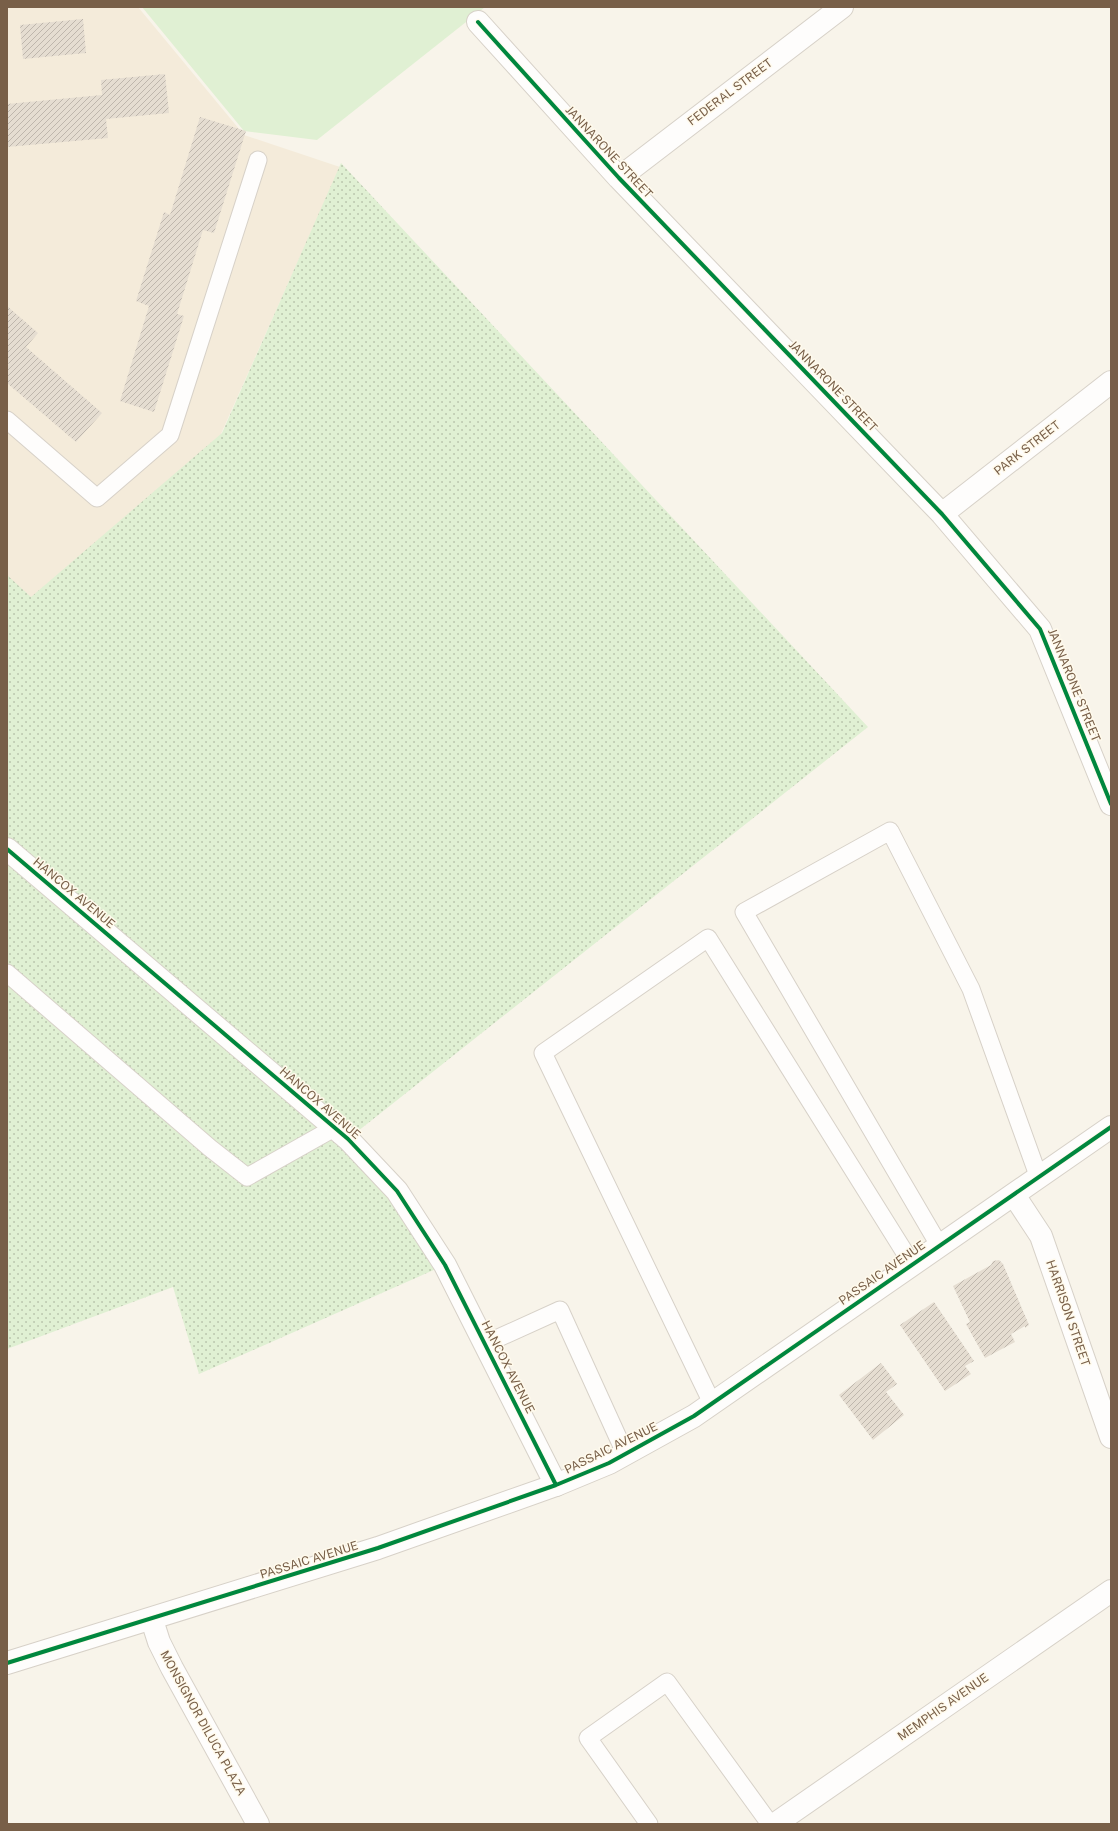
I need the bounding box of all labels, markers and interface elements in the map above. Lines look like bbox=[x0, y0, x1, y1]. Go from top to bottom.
street label: FEDERAL STREET bbox=[685, 56, 775, 128]
street label: JANNARONE STREET bbox=[563, 103, 655, 201]
street label: JANNARONE STREET bbox=[786, 338, 880, 434]
street label: PARK STREET bbox=[991, 418, 1063, 478]
street label: JANNARONE STREET bbox=[1045, 626, 1103, 744]
street label: HANCOX AVENUE bbox=[30, 855, 118, 931]
street label: HANCOX AVENUE bbox=[277, 1064, 363, 1142]
street label: PASSAIC AVENUE bbox=[836, 1238, 928, 1308]
street label: HARRISON STREET bbox=[1043, 1258, 1093, 1368]
street label: HANCOX AVENUE bbox=[479, 1318, 537, 1416]
street label: PASSAIC AVENUE bbox=[562, 1419, 660, 1477]
street label: PASSAIC AVENUE bbox=[258, 1538, 360, 1582]
street label: MONSIGNOR DILUCA PLAZA bbox=[157, 1648, 249, 1798]
street label: MEMPHIS AVENUE bbox=[895, 1670, 991, 1744]

